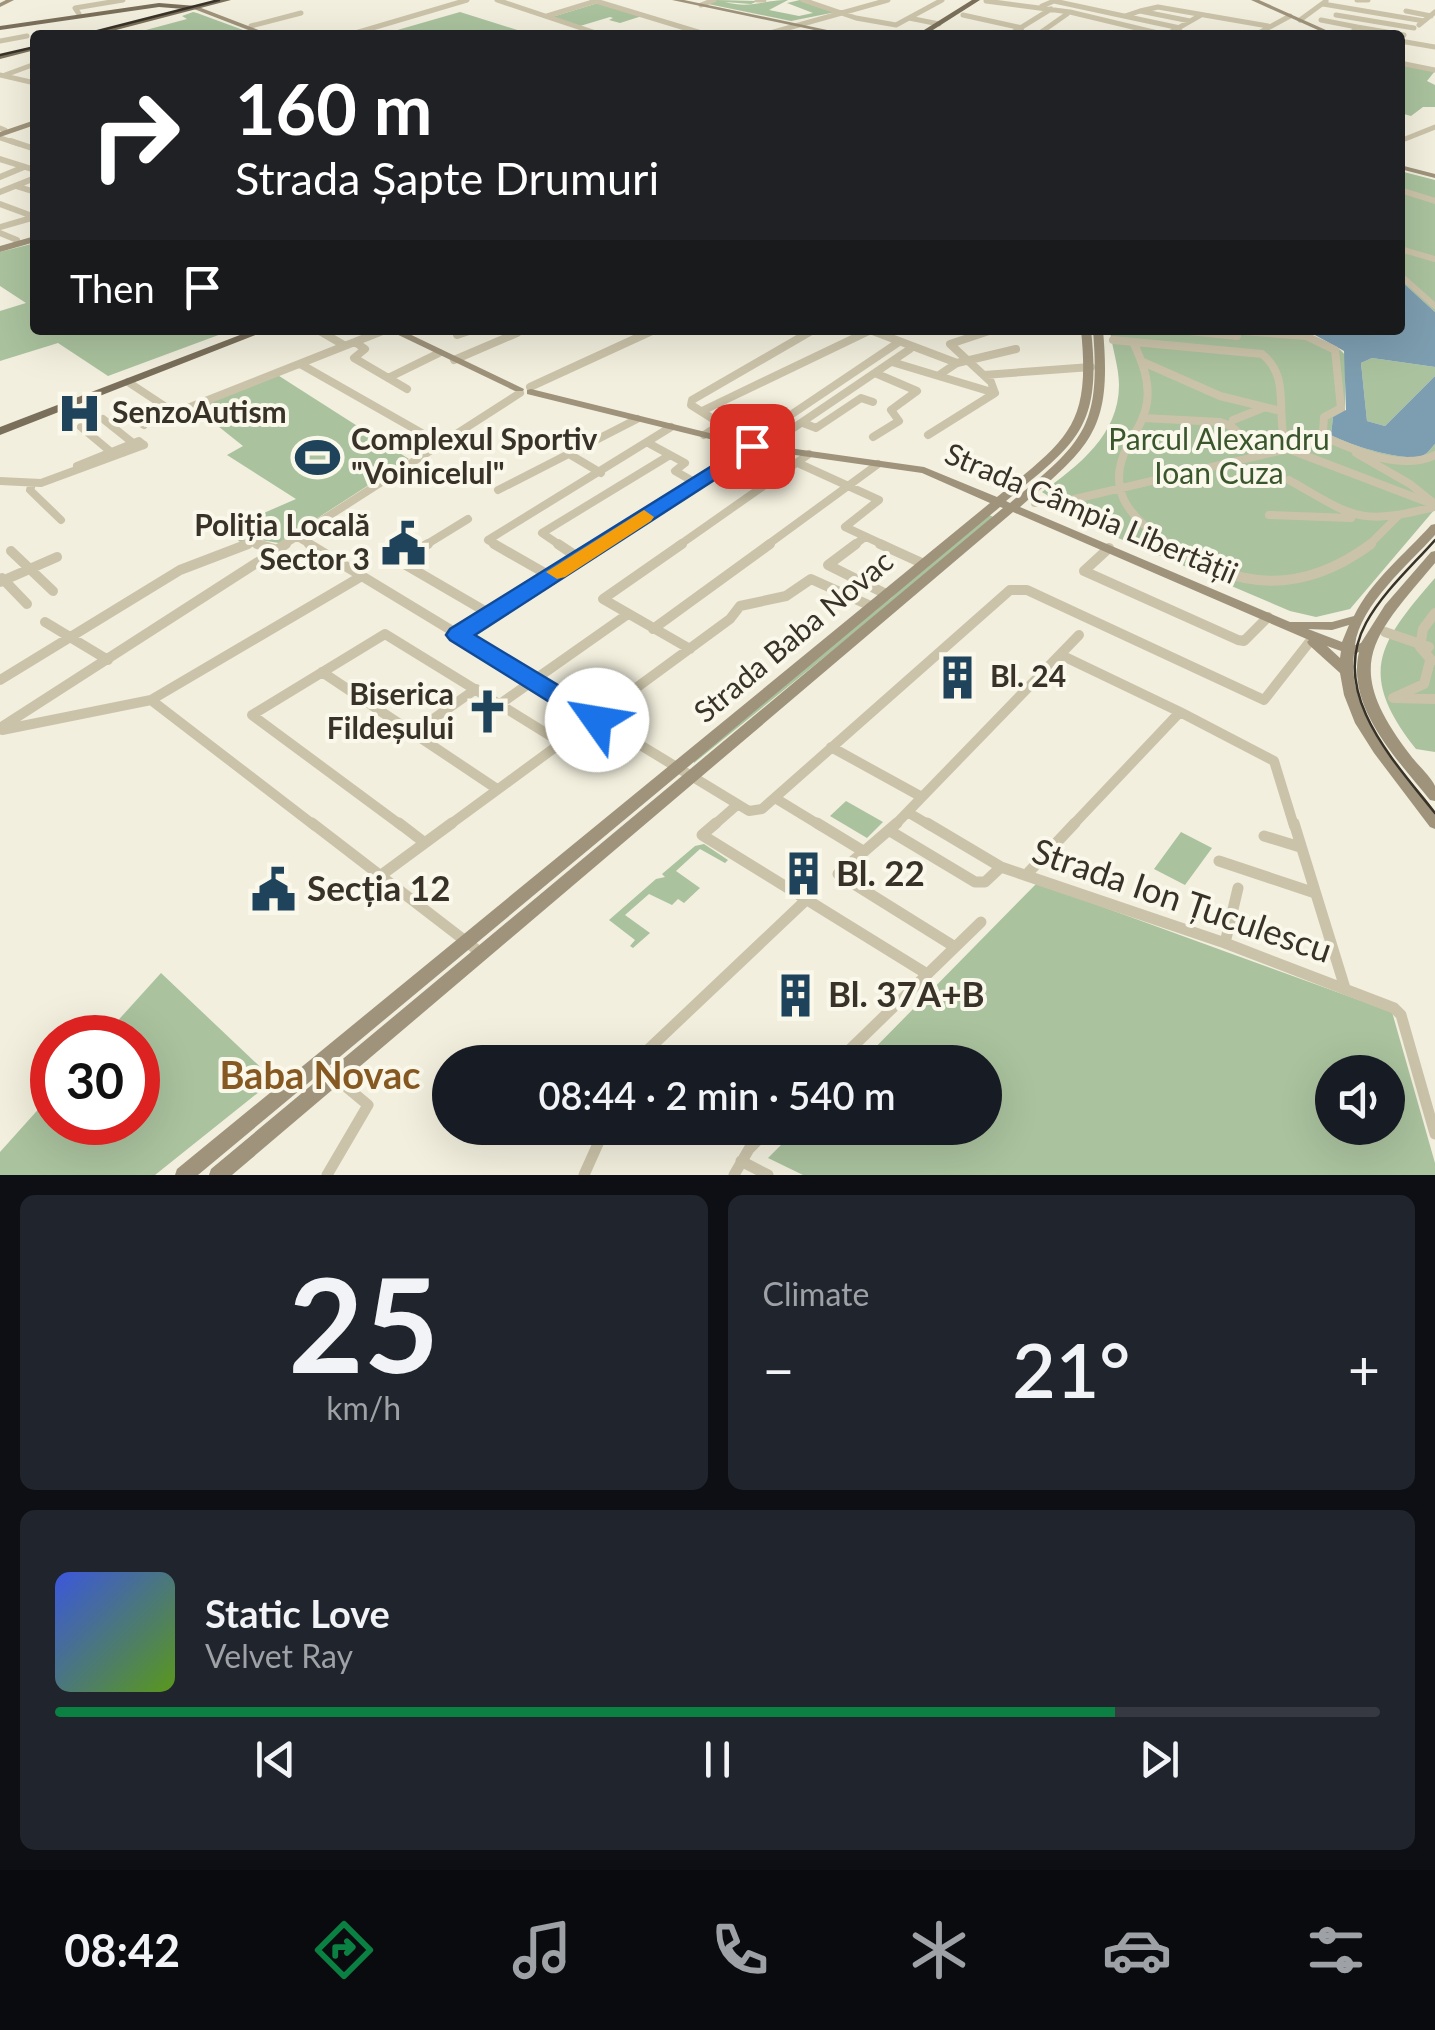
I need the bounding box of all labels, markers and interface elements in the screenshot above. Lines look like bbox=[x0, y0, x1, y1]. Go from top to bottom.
text: 160 m bbox=[235, 66, 432, 150]
icon: right bbox=[70, 70, 200, 200]
text: Strada Șapte Drumuri bbox=[235, 151, 659, 205]
icon: arrive bbox=[175, 260, 230, 315]
text: Then bbox=[70, 265, 155, 311]
hospital icon: SenzoAutism bbox=[55, 389, 103, 437]
place label: SenzoAutism bbox=[112, 393, 287, 429]
pin bbox=[710, 404, 795, 489]
icon: arrive bbox=[725, 419, 780, 474]
place label: Complexul Sportiv "Voinicelul" bbox=[351, 420, 597, 490]
park label: Parcul Alexandru Ioan Cuza bbox=[1108, 420, 1330, 490]
sports icon: Complexul Sportiv "Voinicelul" bbox=[294, 433, 342, 481]
street label: Strada Câmpia Libertății bbox=[940, 434, 1243, 590]
place label: Poliția Locală Sector 3 bbox=[194, 506, 370, 576]
public building icon: Poliția Locală Sector 3 bbox=[379, 519, 427, 567]
street label: Strada Baba Novac bbox=[686, 542, 899, 729]
building icon: Bl. 24 bbox=[933, 653, 981, 701]
place label: Bl. 24 bbox=[990, 657, 1066, 693]
position arrow bbox=[545, 668, 649, 772]
place label: Biserica Fildeșului bbox=[327, 675, 454, 745]
church icon: Biserica Fildeșului bbox=[463, 688, 511, 736]
street label: Strada Ion Țuculescu bbox=[1027, 828, 1338, 970]
building icon: Bl. 22 bbox=[779, 850, 827, 898]
place label: Bl. 22 bbox=[836, 851, 925, 893]
public building icon: Secția 12 bbox=[250, 865, 298, 913]
place label: Secția 12 bbox=[307, 866, 450, 908]
building icon: Bl. 37A+B bbox=[771, 971, 819, 1019]
place label: Bl. 37A+B bbox=[828, 972, 985, 1014]
speed limit sign: 30 bbox=[30, 1015, 160, 1145]
district label: Baba Novac bbox=[219, 1051, 421, 1097]
map controls bbox=[1315, 1055, 1405, 1145]
button: sound bbox=[1315, 1055, 1405, 1145]
text: 08:44 · 2 min · 540 m bbox=[539, 1072, 895, 1118]
text: 25 bbox=[288, 1245, 439, 1401]
text: Climate bbox=[763, 1274, 869, 1313]
text: 21° bbox=[1012, 1324, 1130, 1414]
text: − bbox=[763, 1336, 794, 1402]
text: + bbox=[1348, 1336, 1380, 1402]
text: km/h bbox=[326, 1388, 401, 1427]
text: Static Love bbox=[205, 1590, 390, 1636]
text: Velvet Ray bbox=[205, 1636, 353, 1675]
icon: previous bbox=[248, 1732, 303, 1787]
icon: pause bbox=[690, 1732, 745, 1787]
icon: next bbox=[1132, 1732, 1187, 1787]
icon: directions bbox=[309, 1915, 379, 1985]
icon: music bbox=[507, 1915, 577, 1985]
icon: phone bbox=[705, 1915, 775, 1985]
icon: climate bbox=[904, 1915, 974, 1985]
icon: car bbox=[1102, 1915, 1172, 1985]
icon: filters bbox=[1301, 1915, 1371, 1985]
text: 08:42 bbox=[64, 1923, 180, 1977]

